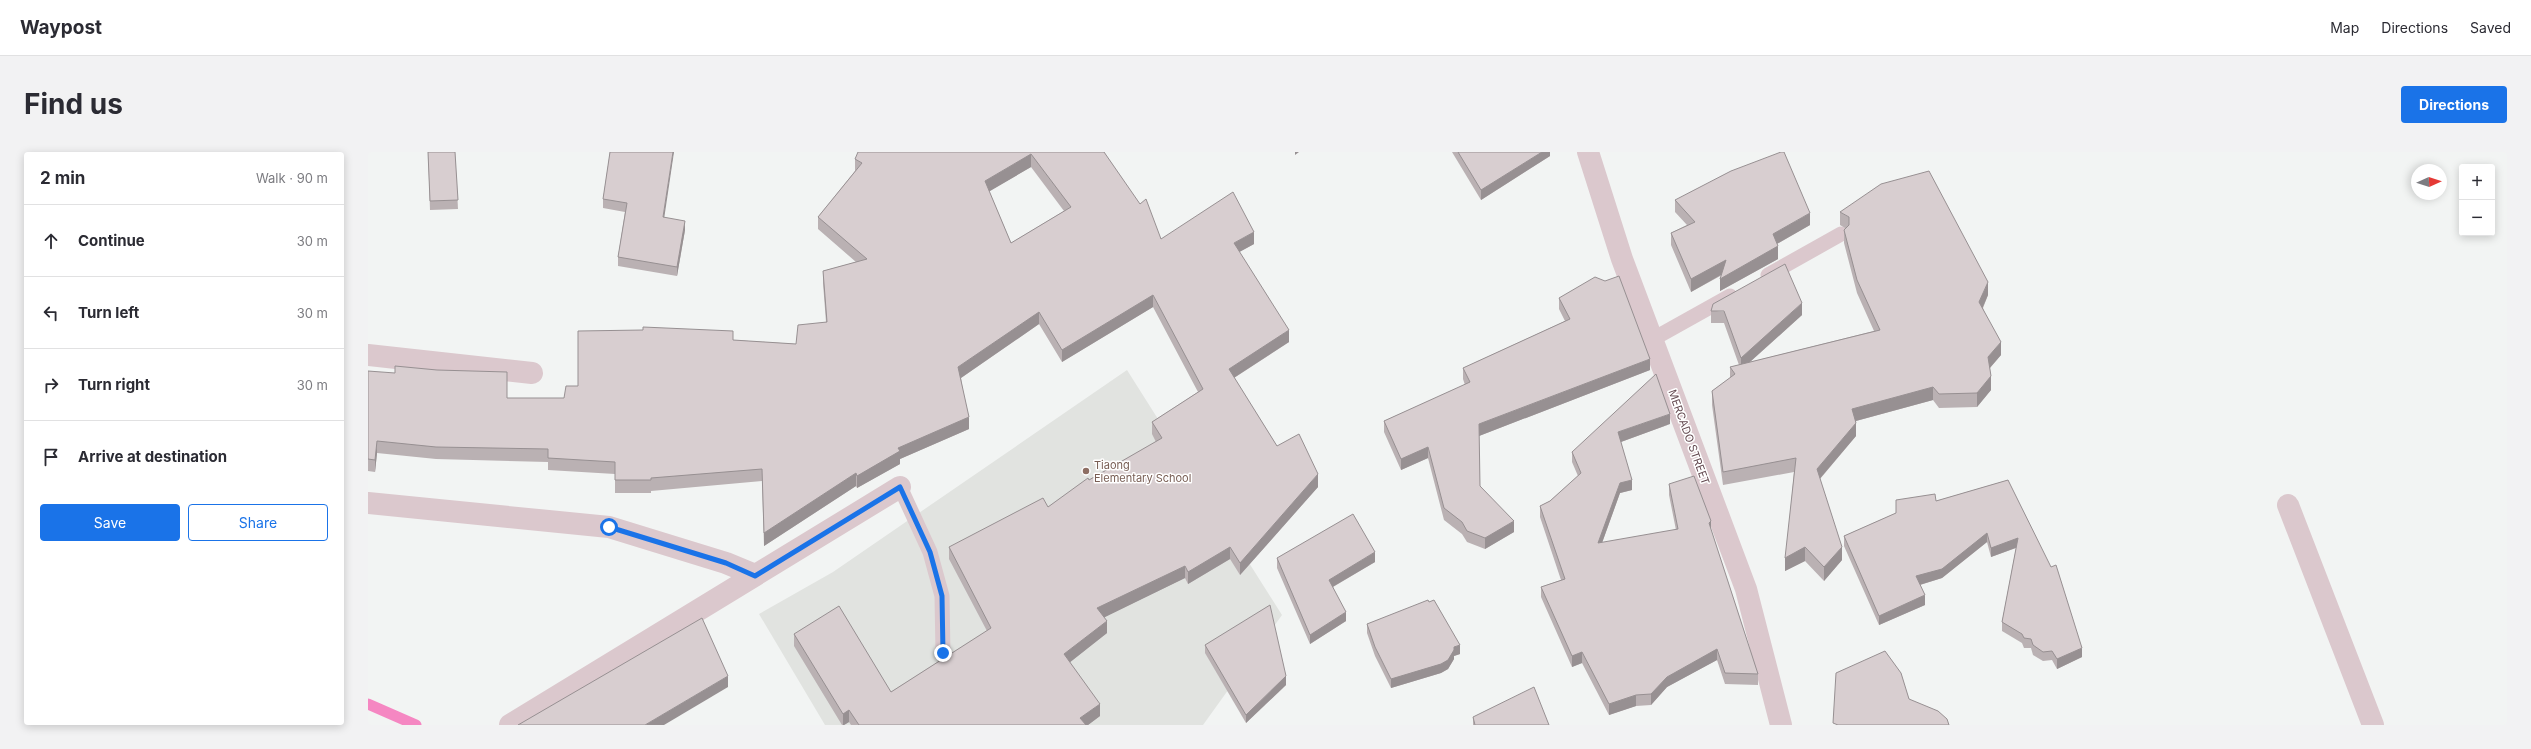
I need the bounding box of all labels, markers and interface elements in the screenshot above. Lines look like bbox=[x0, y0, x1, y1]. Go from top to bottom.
text: Waypost bbox=[20, 16, 102, 39]
text: Map bbox=[2330, 19, 2359, 36]
text: Directions bbox=[2381, 19, 2448, 36]
text: Saved bbox=[2470, 19, 2511, 36]
button: Directions bbox=[2401, 86, 2507, 123]
text: Find us bbox=[24, 87, 123, 121]
north arrow bbox=[2411, 164, 2447, 200]
map controls bbox=[2459, 164, 2495, 236]
button: + bbox=[2459, 164, 2495, 200]
text: 2 min bbox=[40, 168, 85, 188]
text: Walk · 90 m bbox=[256, 170, 328, 186]
button: − bbox=[2459, 200, 2495, 236]
icon: ahead bbox=[40, 230, 62, 252]
text: Continue bbox=[78, 231, 145, 250]
text: 30 m bbox=[297, 233, 328, 249]
icon: left bbox=[40, 302, 62, 324]
text: Turn left bbox=[78, 303, 139, 322]
text: 30 m bbox=[297, 305, 328, 321]
icon: right bbox=[40, 374, 62, 396]
text: Turn right bbox=[78, 375, 150, 394]
text: 30 m bbox=[297, 377, 328, 393]
street label: MERCADO STREET bbox=[1665, 388, 1713, 486]
icon: arrive bbox=[40, 446, 62, 468]
text: Arrive at destination bbox=[78, 447, 227, 466]
place label: Tiaong Elementary School bbox=[1094, 458, 1191, 485]
marker: Tiaong Elementary School bbox=[1081, 466, 1091, 476]
button: Save bbox=[40, 504, 180, 541]
button: Share bbox=[188, 504, 328, 541]
route start bbox=[600, 518, 618, 536]
route end bbox=[934, 644, 952, 662]

